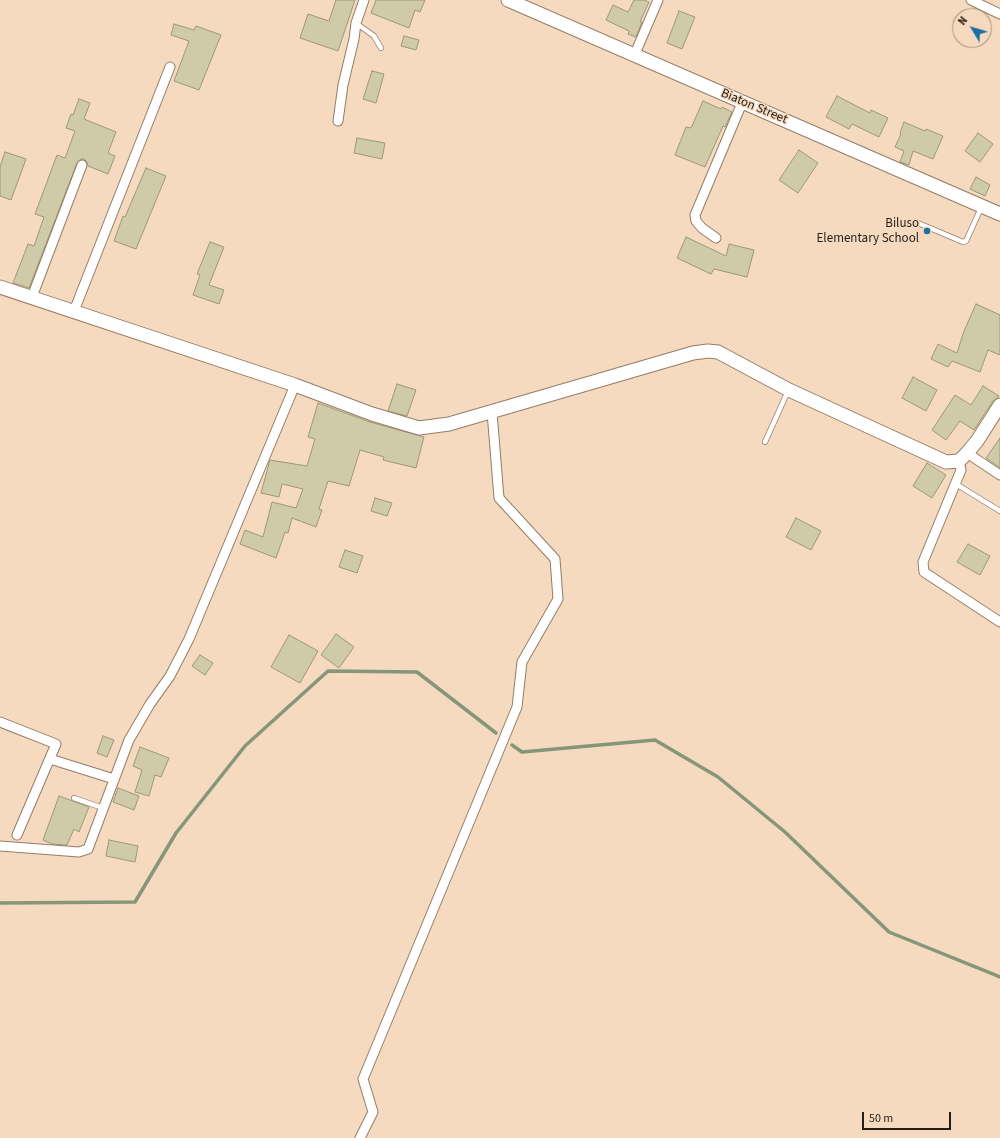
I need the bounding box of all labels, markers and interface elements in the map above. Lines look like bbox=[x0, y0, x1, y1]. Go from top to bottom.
north arrow bbox=[952, 8, 992, 48]
text: N bbox=[955, 13, 971, 28]
street label: Biaton Street bbox=[718, 86, 790, 128]
place label: Biluso Elementary School bbox=[817, 216, 919, 247]
marker: Biluso Elementary School bbox=[922, 226, 932, 236]
scale bar bbox=[864, 1104, 953, 1130]
text: 50 m bbox=[869, 1110, 893, 1127]

